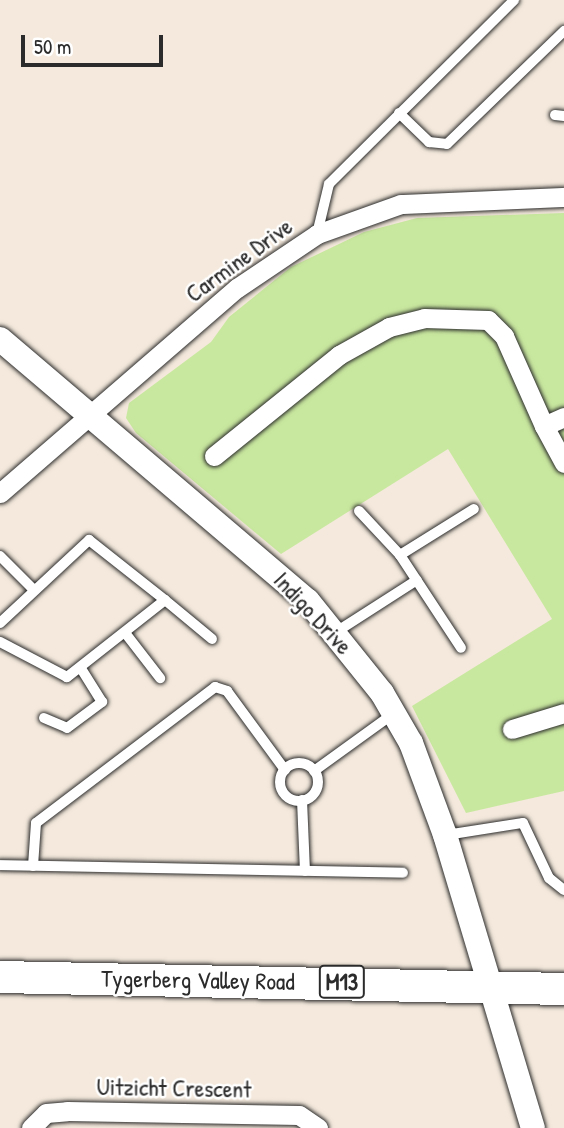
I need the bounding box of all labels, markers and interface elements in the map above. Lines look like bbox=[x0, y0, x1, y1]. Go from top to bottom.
scale bar bbox=[24, 21, 166, 65]
text: 50 m bbox=[34, 32, 71, 61]
street label: Carmine Drive bbox=[180, 212, 298, 308]
street label: Indigo Drive bbox=[268, 566, 358, 660]
road number: M13 bbox=[318, 962, 366, 1001]
street label: Tygerberg Valley Road bbox=[101, 964, 295, 996]
street label: Uitzicht Crescent bbox=[96, 1072, 252, 1104]

